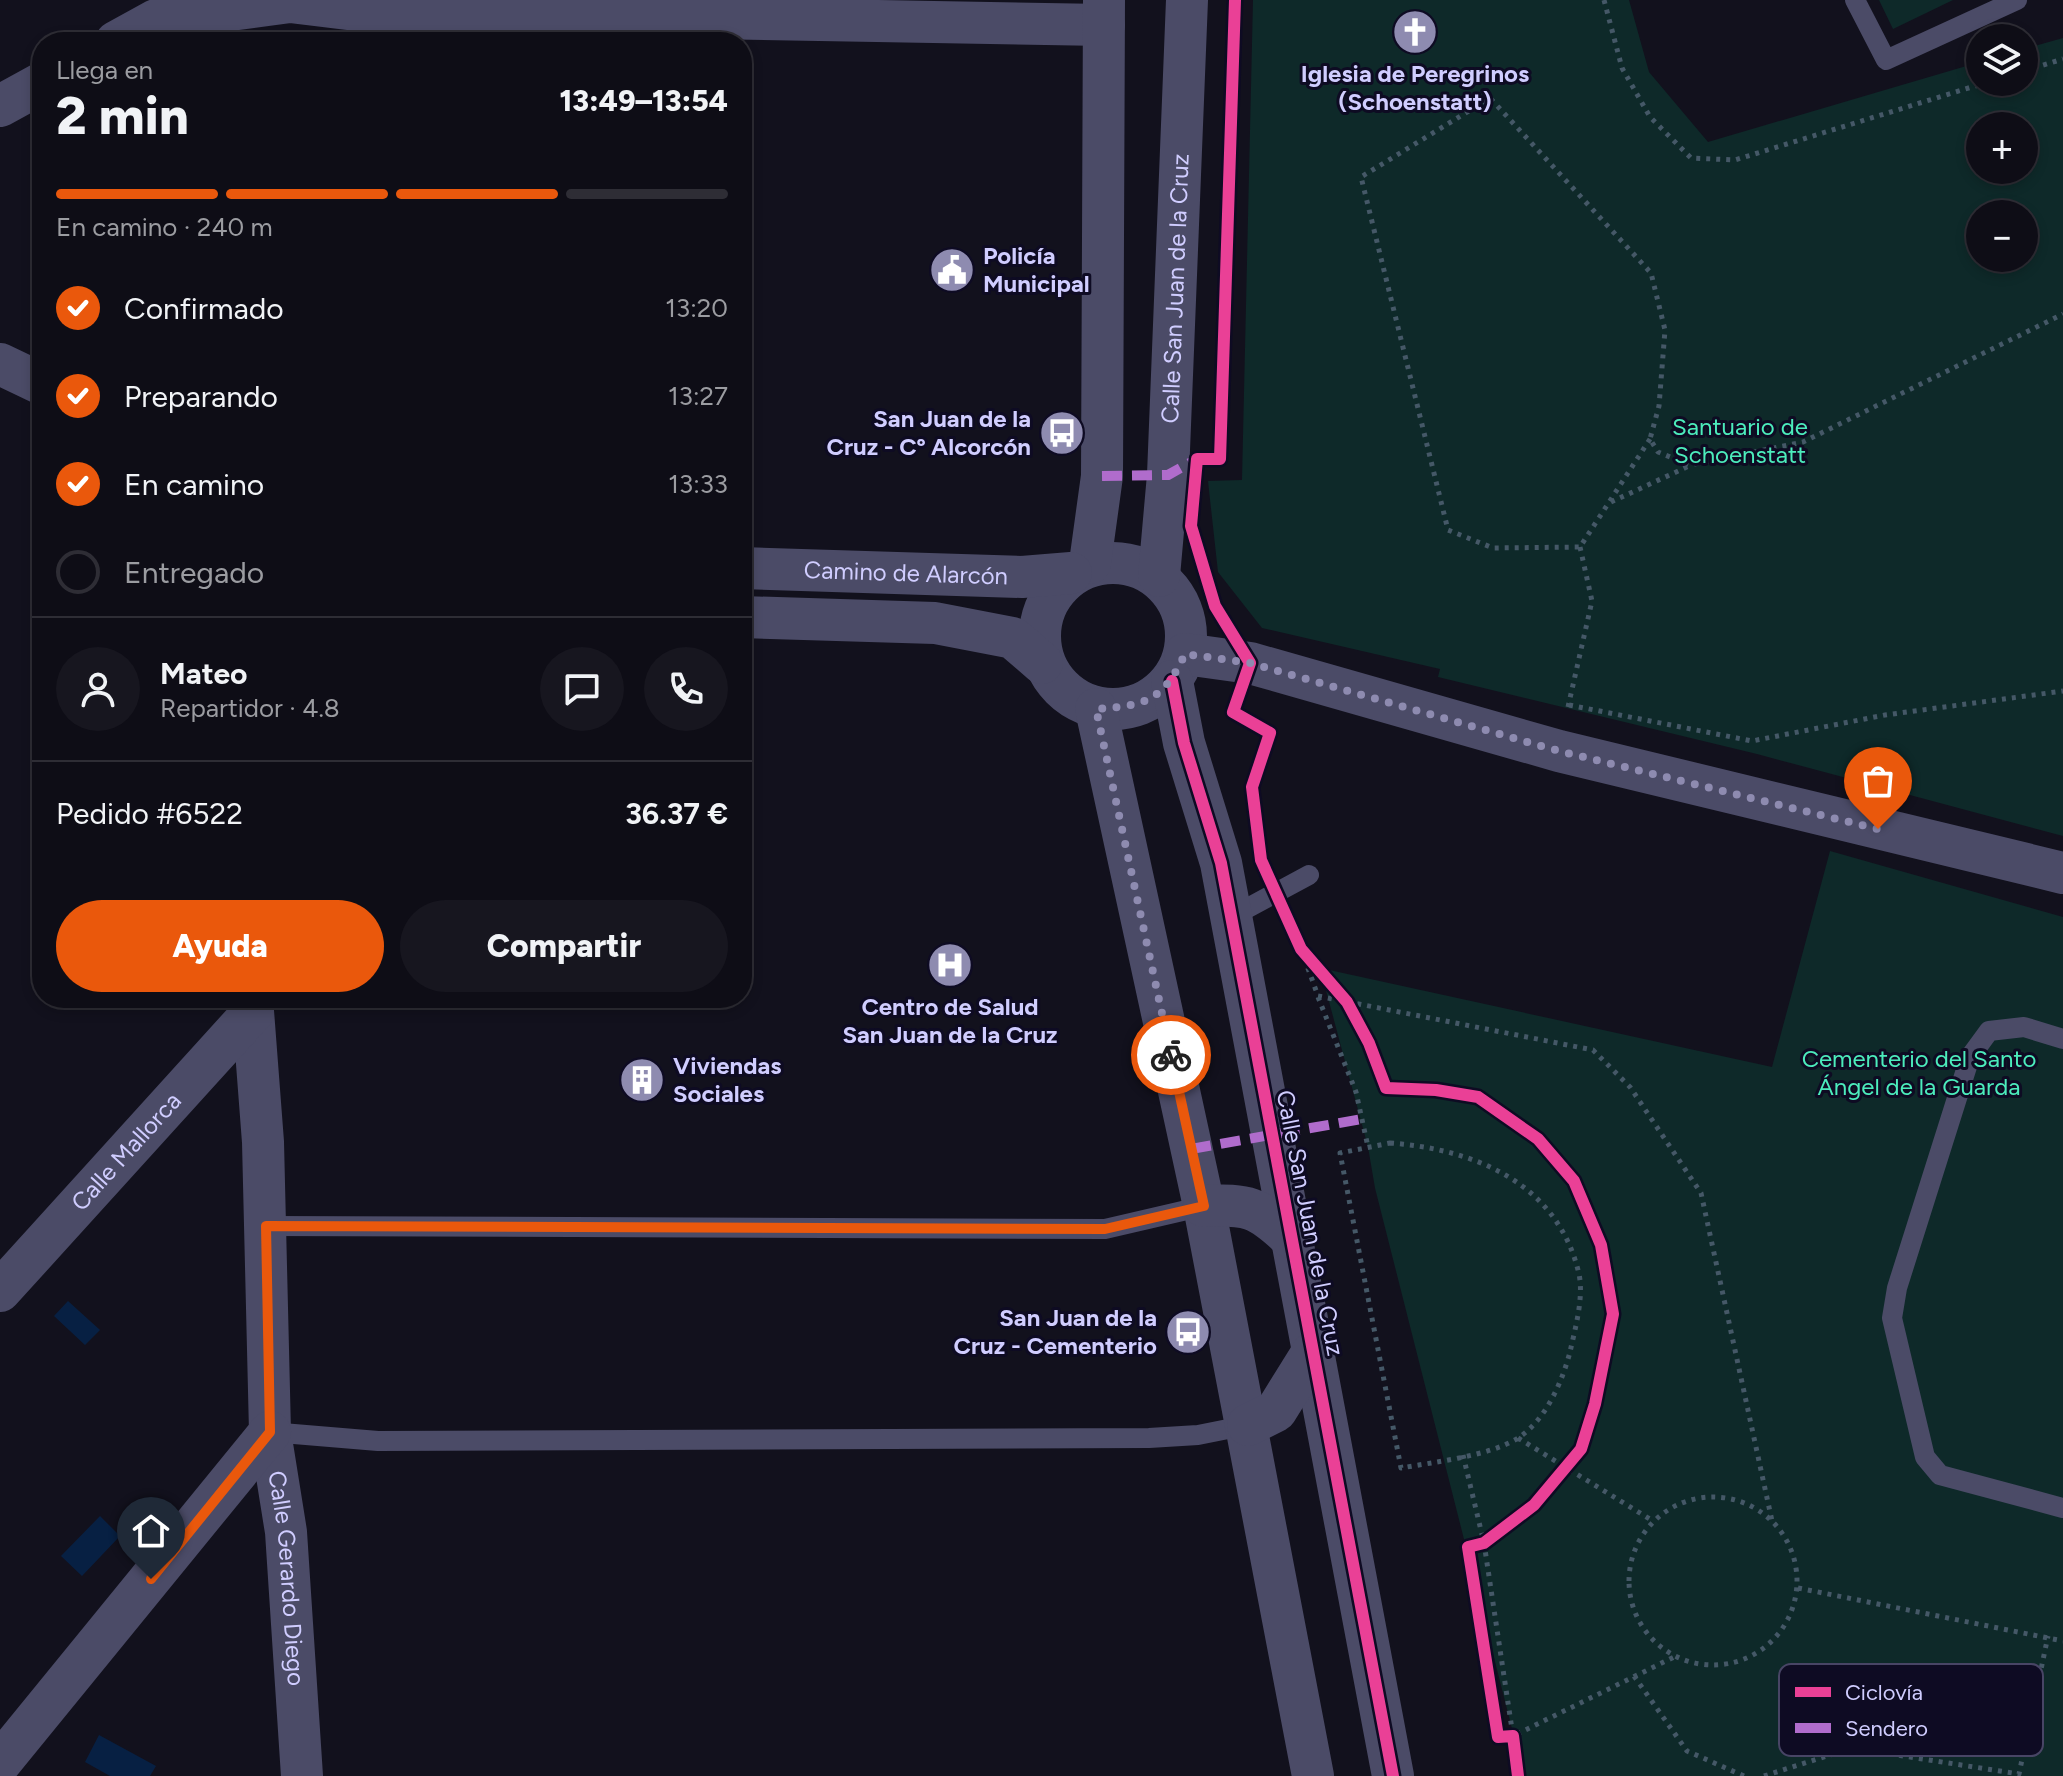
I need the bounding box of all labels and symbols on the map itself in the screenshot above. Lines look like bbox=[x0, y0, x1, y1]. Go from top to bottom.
church icon: Iglesia de Peregrinos (Schoenstatt) bbox=[1391, 8, 1439, 56]
place label: Iglesia de Peregrinos (Schoenstatt) bbox=[1301, 59, 1529, 116]
street label: Calle San Juan de la Cruz bbox=[1155, 153, 1195, 424]
place label: Policía Municipal bbox=[983, 241, 1090, 298]
public building icon: Policía Municipal bbox=[928, 246, 976, 294]
place label: San Juan de la Cruz - Cº Alcorcón bbox=[827, 404, 1031, 461]
bus stop icon: San Juan de la Cruz - Cº Alcorcón bbox=[1038, 409, 1086, 457]
park label: Santuario de Schoenstatt bbox=[1672, 412, 1808, 469]
street label: Camino de Alarcón bbox=[803, 555, 1008, 591]
pin bbox=[1844, 747, 1912, 829]
hospital icon: Centro de Salud San Juan de la Cruz bbox=[926, 941, 974, 989]
place label: Centro de Salud San Juan de la Cruz bbox=[843, 992, 1058, 1049]
courier bbox=[1131, 1015, 1211, 1095]
park label: Cementerio del Santo Ángel de la Guarda bbox=[1802, 1044, 2036, 1101]
place label: Viviendas Sociales bbox=[673, 1051, 781, 1108]
building icon: Viviendas Sociales bbox=[618, 1056, 666, 1104]
street label: Calle Mallorca bbox=[65, 1086, 187, 1217]
street label: Calle San Juan de la Cruz bbox=[1271, 1088, 1350, 1358]
place label: San Juan de la Cruz - Cementerio bbox=[954, 1303, 1157, 1360]
bus stop icon: San Juan de la Cruz - Cementerio bbox=[1164, 1308, 1212, 1356]
street label: Calle Gerardo Diego bbox=[262, 1469, 311, 1687]
pin bbox=[117, 1497, 185, 1579]
legend bbox=[1779, 1664, 2043, 1756]
text: Ciclovía bbox=[1845, 1679, 1923, 1706]
text: Sendero bbox=[1845, 1715, 1928, 1742]

